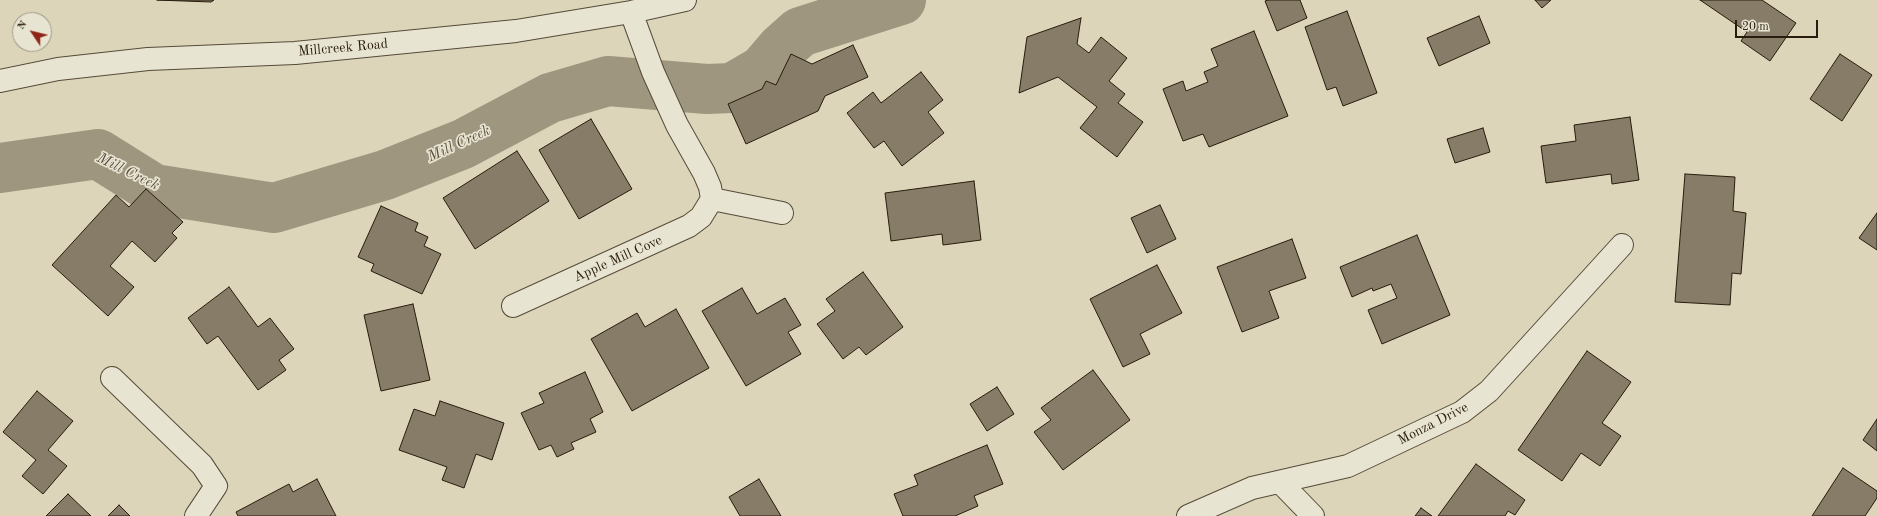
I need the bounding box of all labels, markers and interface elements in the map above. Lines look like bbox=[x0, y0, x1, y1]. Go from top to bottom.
north arrow bbox=[12, 12, 52, 52]
scale bar bbox=[1737, 12, 1820, 38]
text: N bbox=[16, 19, 29, 32]
text: 20 m bbox=[1742, 21, 1769, 33]
street label: Millcreek Road bbox=[297, 36, 389, 60]
water label: Mill Creek bbox=[425, 122, 493, 166]
water label: Mill Creek bbox=[94, 149, 162, 195]
street label: Apple Mill Cove bbox=[571, 232, 665, 286]
street label: Monza Drive bbox=[1395, 399, 1471, 449]

